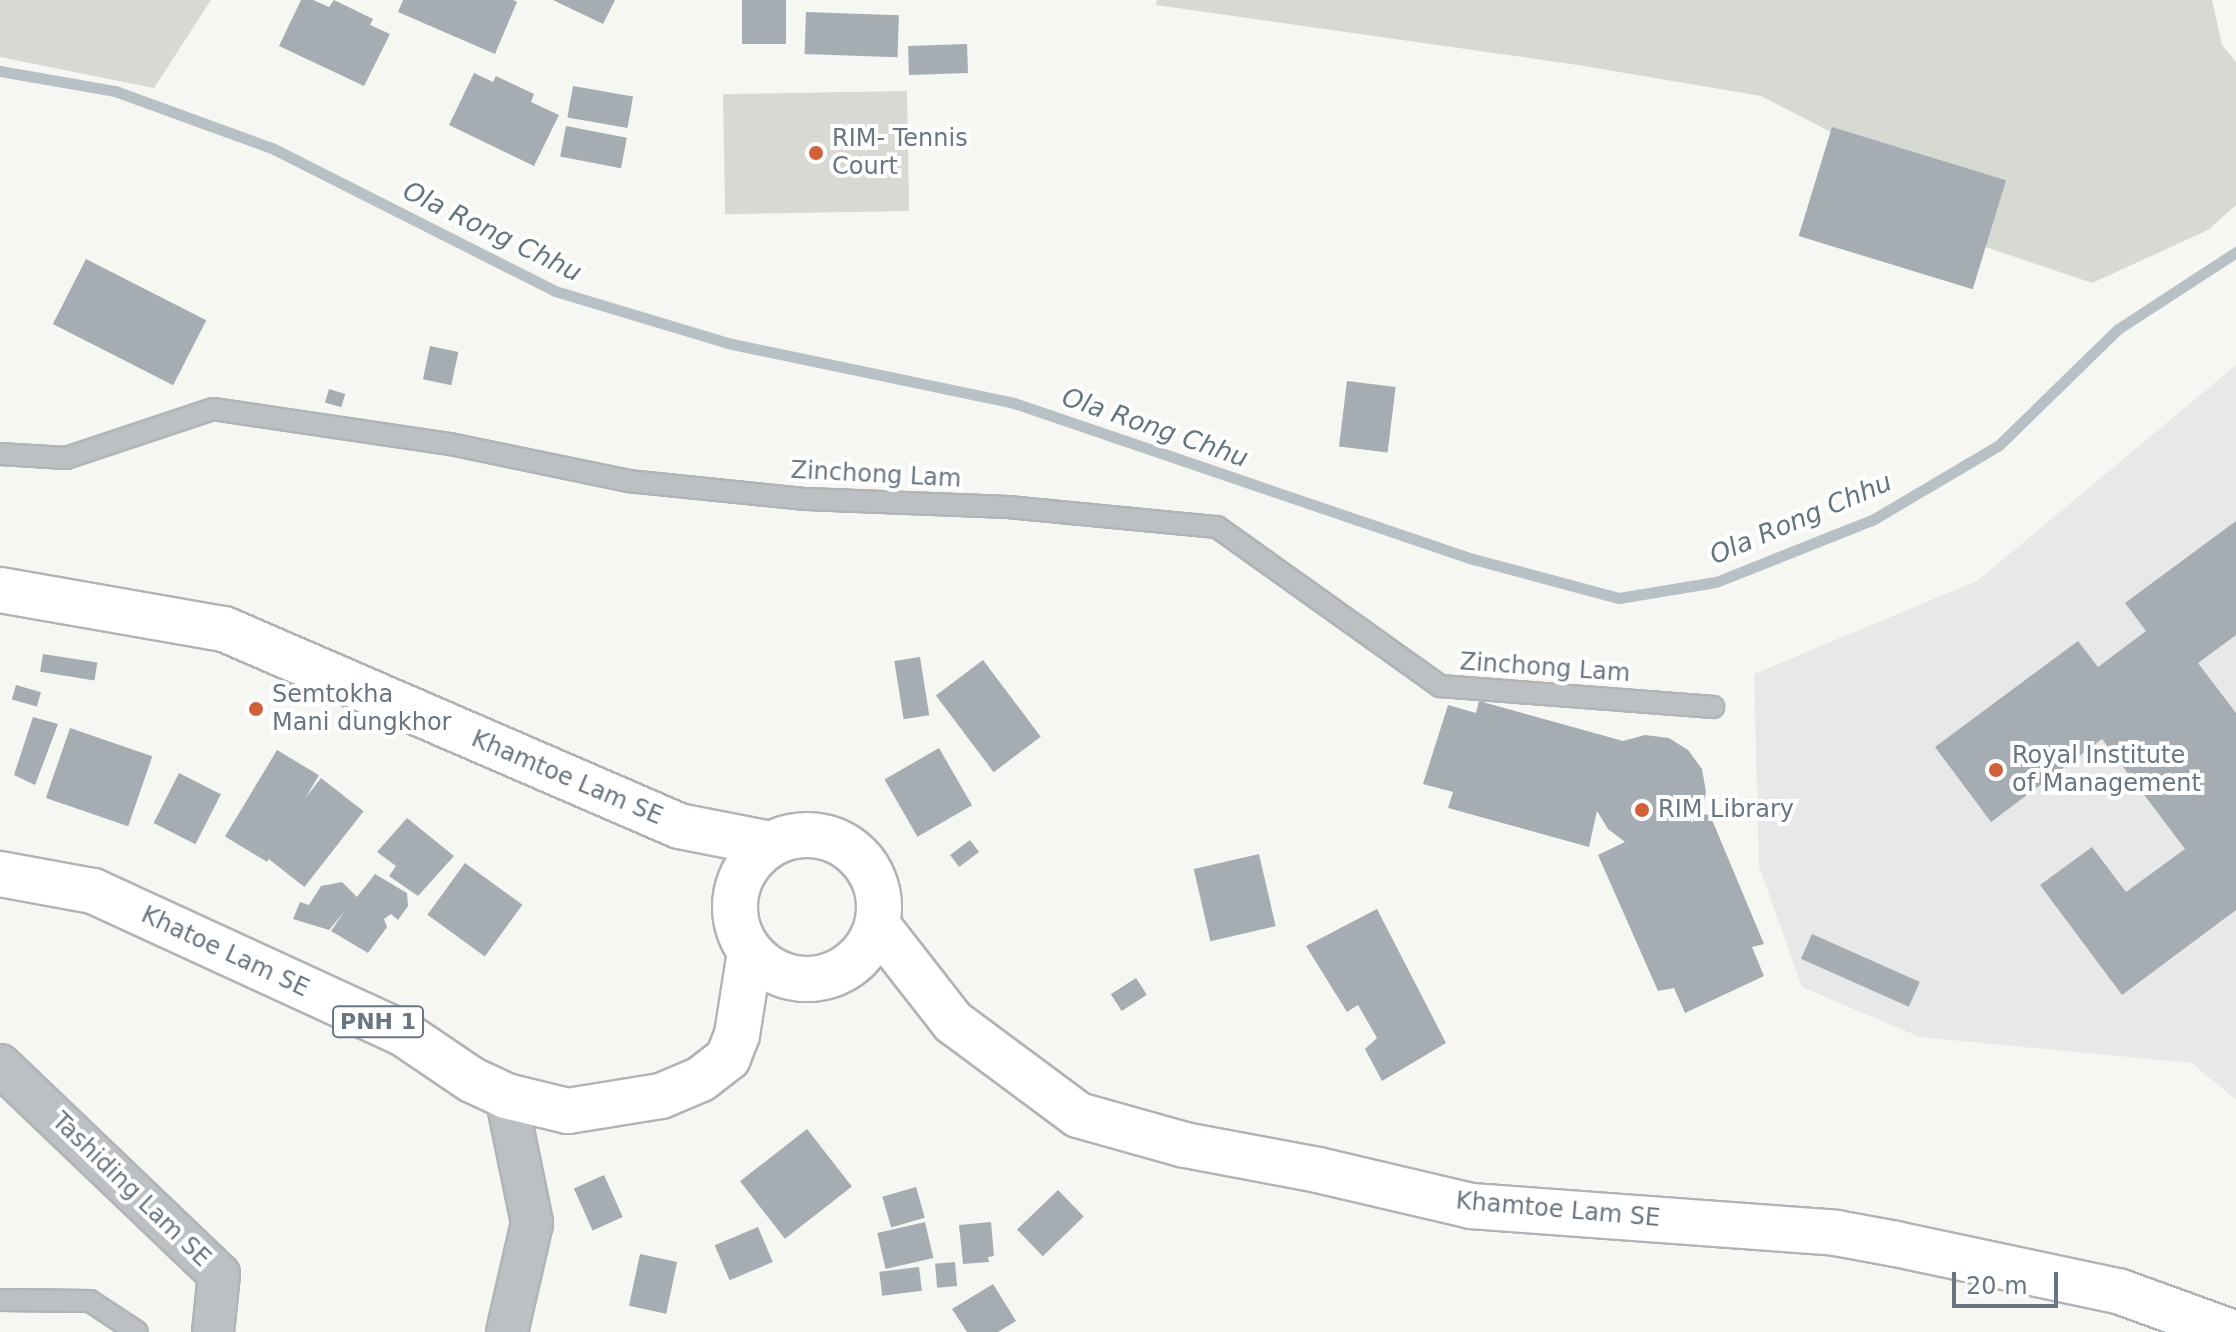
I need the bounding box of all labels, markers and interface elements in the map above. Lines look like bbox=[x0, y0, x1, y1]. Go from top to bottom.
place label: RIM- Tennis Court bbox=[832, 125, 968, 181]
marker: RIM- Tennis Court bbox=[807, 144, 825, 162]
water label: Ola Rong Chhu bbox=[398, 175, 586, 289]
water label: Ola Rong Chhu bbox=[1058, 382, 1252, 474]
street label: Zinchong Lam bbox=[790, 456, 962, 494]
water label: Ola Rong Chhu bbox=[1705, 467, 1897, 571]
street label: Zinchong Lam bbox=[1459, 648, 1631, 688]
place label: Semtokha Mani dungkhor bbox=[272, 681, 451, 737]
marker: Semtokha Mani dungkhor bbox=[247, 700, 265, 718]
street label: Khamtoe Lam SE bbox=[467, 725, 667, 831]
place label: Royal Institute of Management bbox=[2012, 742, 2201, 798]
marker: Royal Institute of Management bbox=[1987, 761, 2005, 779]
place label: RIM Library bbox=[1658, 796, 1794, 824]
marker: RIM Library bbox=[1633, 801, 1651, 819]
street label: Khatoe Lam SE bbox=[137, 901, 313, 1003]
road number: PNH 1 bbox=[332, 1004, 424, 1040]
street label: Tashiding Lam SE bbox=[46, 1107, 216, 1273]
street label: Khamtoe Lam SE bbox=[1455, 1187, 1661, 1233]
scale bar bbox=[1956, 1256, 2062, 1306]
text: 20 m bbox=[1966, 1272, 2028, 1300]

